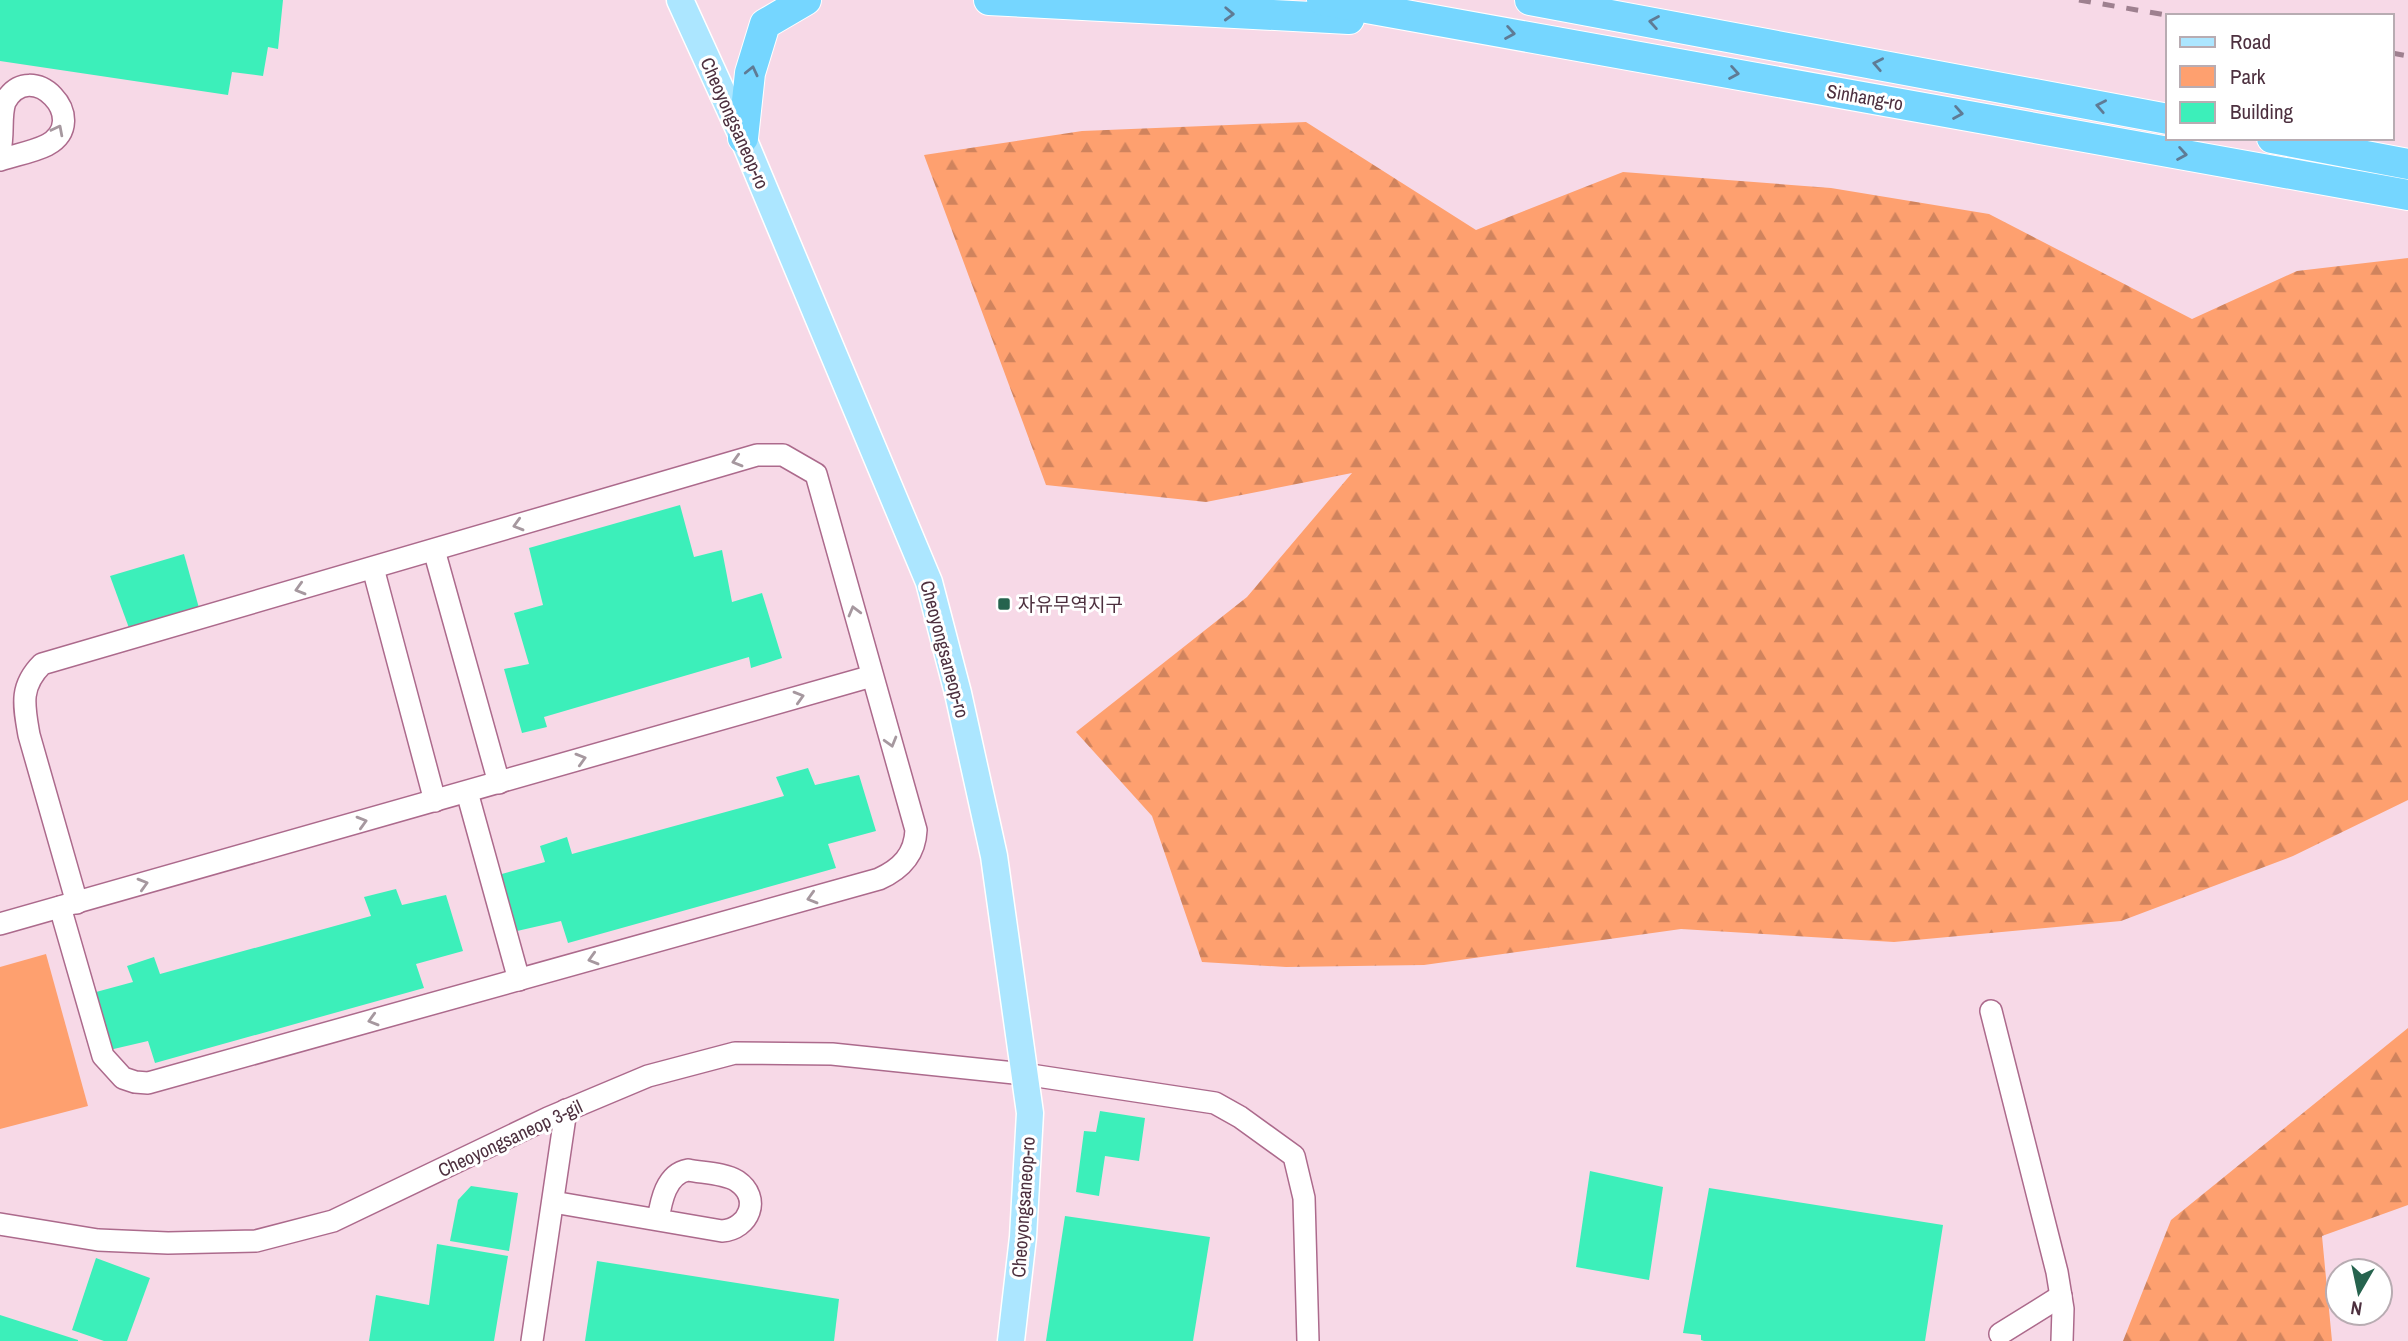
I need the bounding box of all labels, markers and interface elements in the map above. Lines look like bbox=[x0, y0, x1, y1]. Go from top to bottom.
one-way arrow bbox=[1223, 6, 1234, 21]
legend bbox=[2166, 14, 2394, 140]
one-way arrow bbox=[1648, 15, 1660, 30]
one-way arrow bbox=[1504, 25, 1516, 40]
text: Road bbox=[2230, 27, 2271, 56]
street label: Cheoyongsaneop-ro bbox=[694, 53, 776, 193]
one-way arrow bbox=[1872, 57, 1884, 72]
text: Park bbox=[2230, 62, 2266, 91]
one-way arrow bbox=[743, 65, 758, 77]
one-way arrow bbox=[1728, 65, 1740, 80]
street label: Sinhang-ro bbox=[1825, 78, 1905, 116]
text: Building bbox=[2230, 97, 2294, 126]
one-way arrow bbox=[2095, 99, 2107, 114]
one-way arrow bbox=[1952, 105, 1964, 120]
one-way arrow bbox=[49, 125, 63, 138]
one-way arrow bbox=[2176, 146, 2187, 161]
one-way arrow bbox=[731, 453, 743, 468]
one-way arrow bbox=[512, 517, 524, 532]
street label: Cheoyongsaneop-ro bbox=[914, 577, 976, 721]
one-way arrow bbox=[294, 581, 306, 595]
place label: 자유무역지구 bbox=[1018, 591, 1123, 617]
marker: 자유무역지구 bbox=[996, 596, 1012, 612]
one-way arrow bbox=[848, 605, 863, 617]
one-way arrow bbox=[793, 691, 805, 706]
one-way arrow bbox=[883, 736, 897, 748]
one-way arrow bbox=[574, 753, 586, 768]
one-way arrow bbox=[356, 815, 368, 830]
one-way arrow bbox=[137, 878, 149, 892]
one-way arrow bbox=[806, 890, 818, 904]
one-way arrow bbox=[587, 951, 599, 965]
one-way arrow bbox=[368, 1012, 380, 1027]
street label: Cheoyongsaneop 3-gil bbox=[433, 1093, 587, 1183]
street label: Cheoyongsaneop-ro bbox=[1005, 1136, 1041, 1278]
north arrow bbox=[2324, 1257, 2394, 1327]
text: N bbox=[2349, 1295, 2364, 1323]

